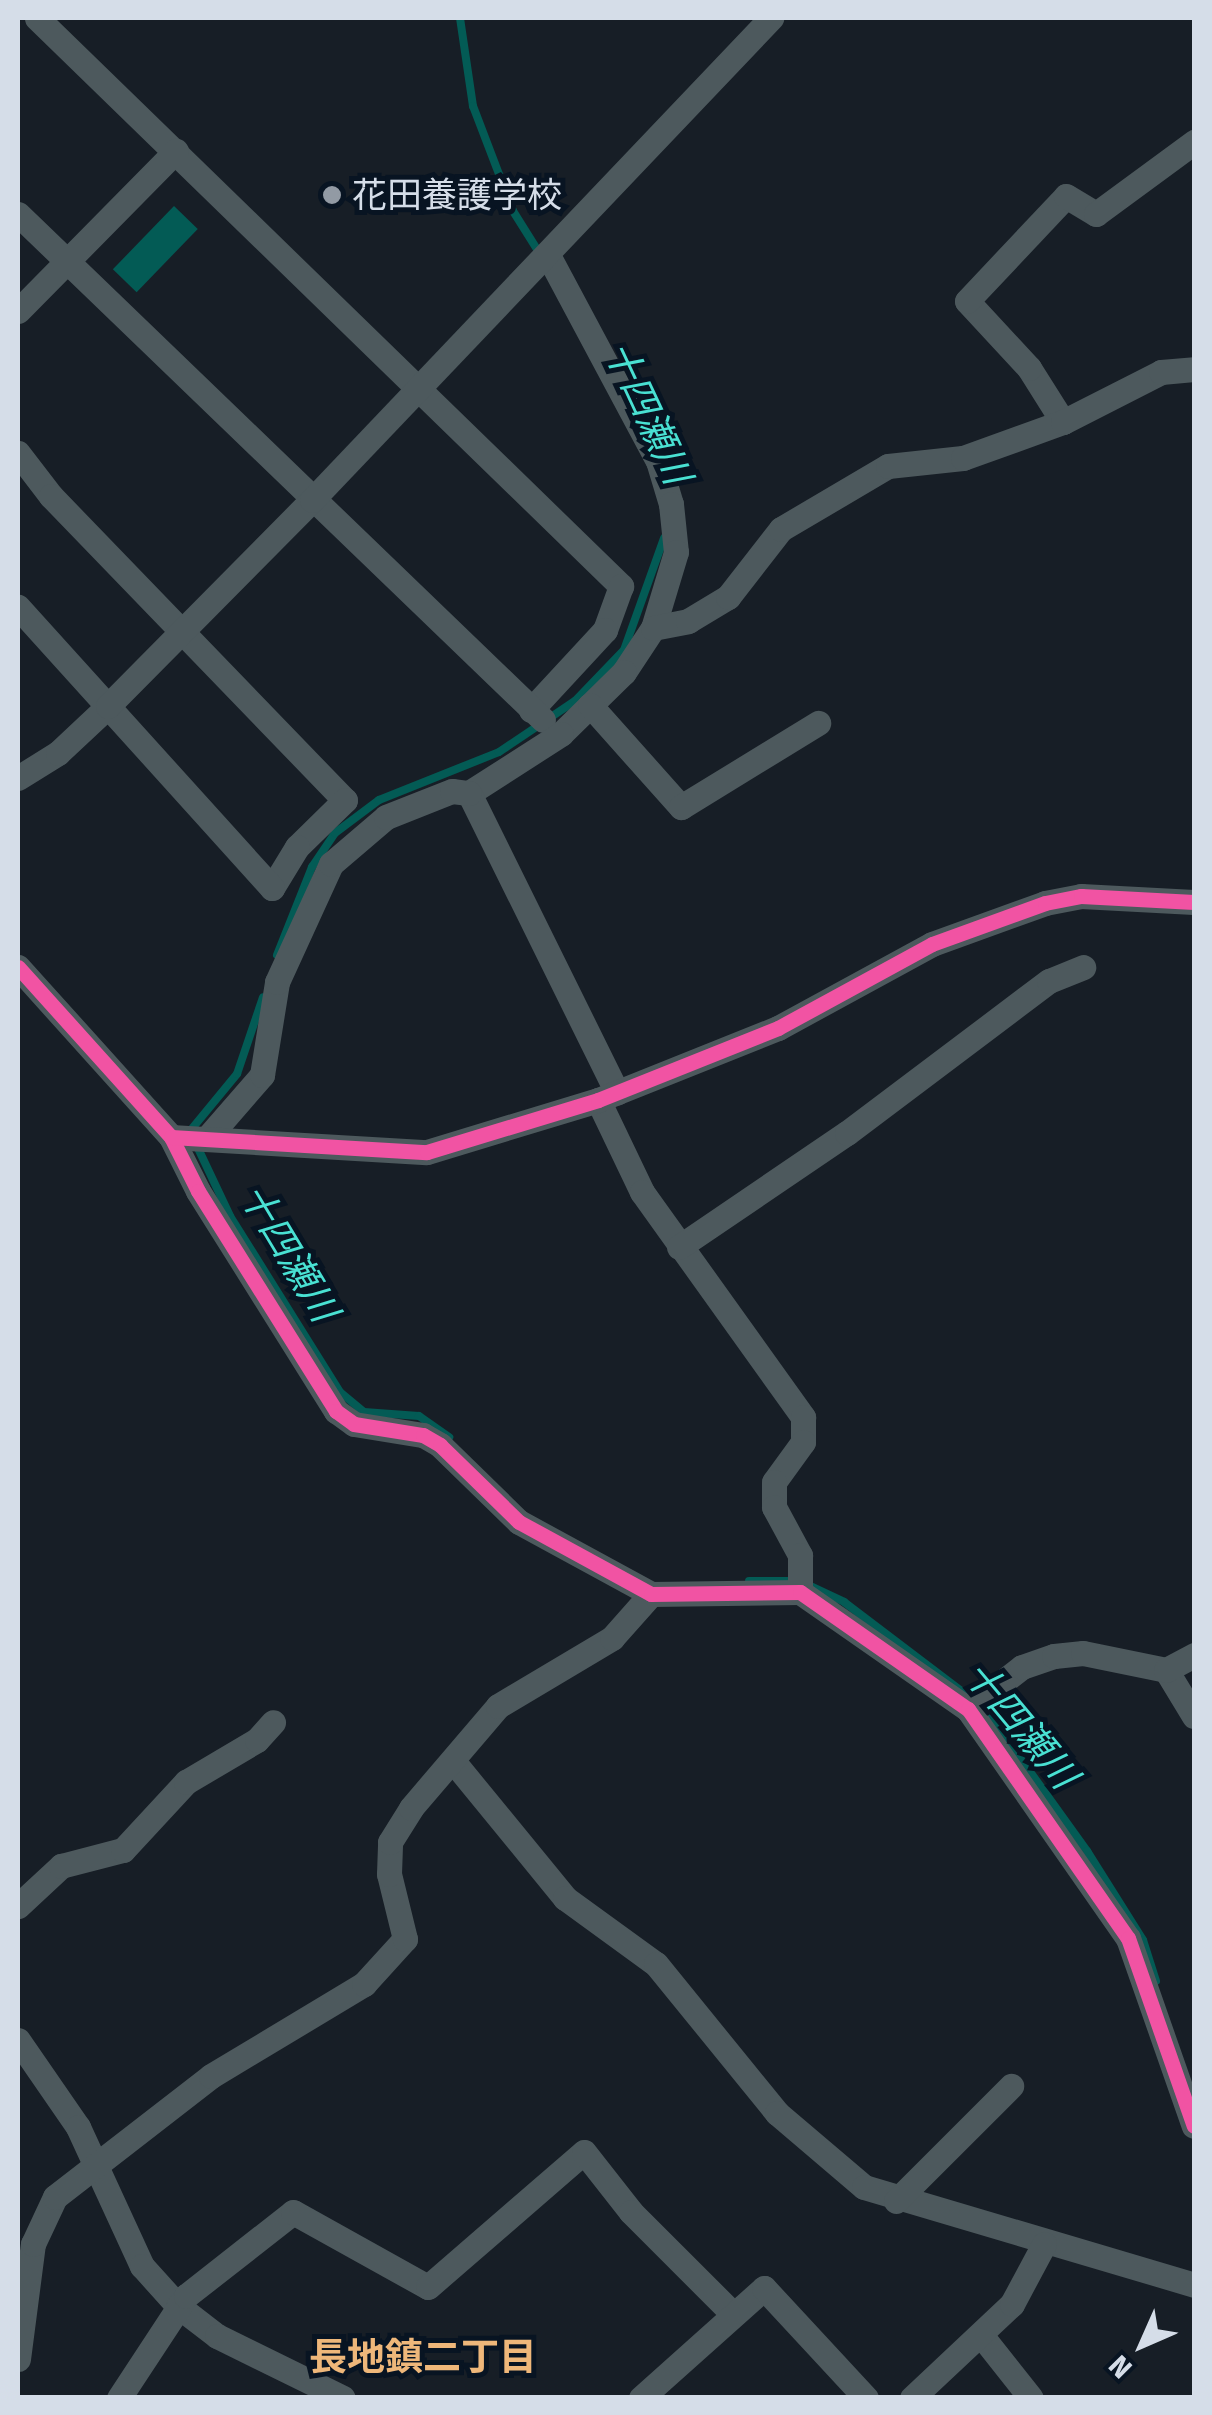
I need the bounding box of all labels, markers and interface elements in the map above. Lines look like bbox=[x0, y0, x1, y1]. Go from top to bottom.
place label: 花田養護学校 bbox=[352, 174, 562, 216]
marker: 花田養護学校 bbox=[321, 184, 343, 206]
water label: 十四瀬川 bbox=[594, 334, 700, 492]
water label: 十四瀬川 bbox=[229, 1176, 347, 1330]
water label: 十四瀬川 bbox=[954, 1652, 1086, 1798]
north arrow bbox=[1092, 2295, 1192, 2395]
district label: 長地鎮二丁目 bbox=[309, 2335, 537, 2381]
text: N bbox=[1102, 2348, 1139, 2385]

